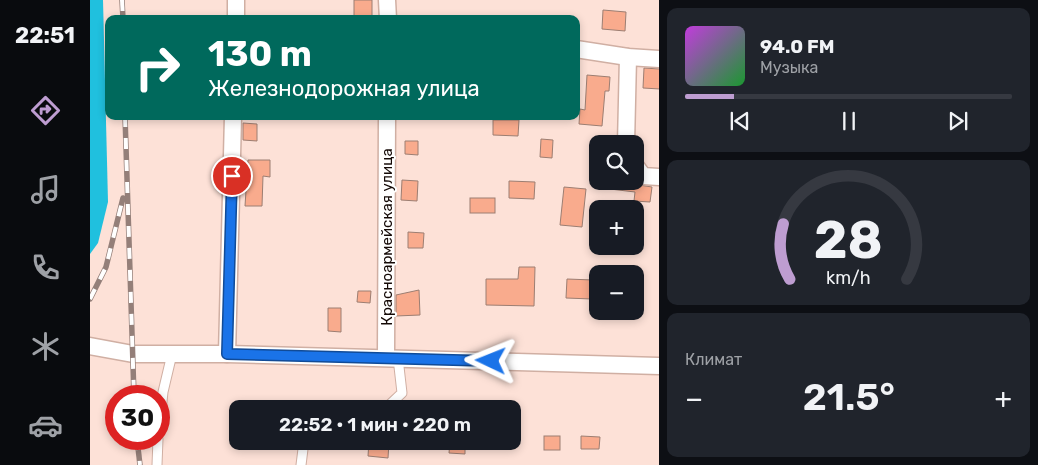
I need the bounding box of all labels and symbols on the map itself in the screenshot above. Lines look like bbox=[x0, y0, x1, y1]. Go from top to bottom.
street label: Красноармейская улица bbox=[378, 148, 396, 326]
pin bbox=[211, 155, 253, 197]
position arrow bbox=[464, 334, 516, 386]
speed limit sign: 30 bbox=[105, 385, 170, 450]

